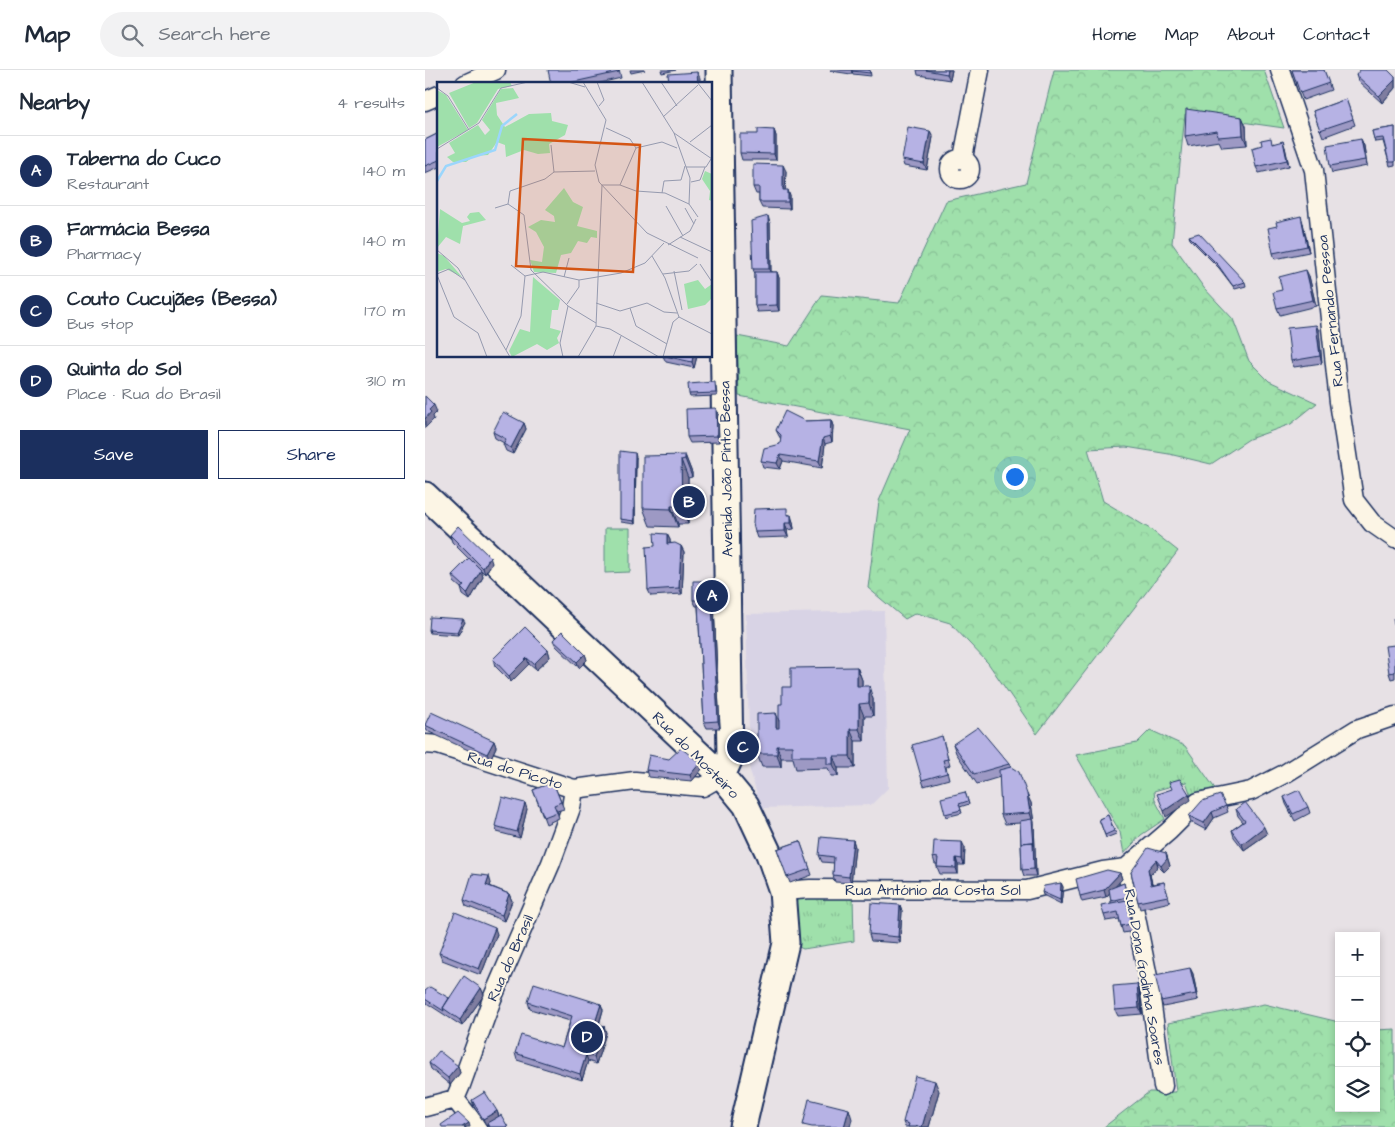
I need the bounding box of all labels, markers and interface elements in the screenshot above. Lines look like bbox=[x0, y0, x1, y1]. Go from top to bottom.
search box bbox=[100, 12, 450, 57]
text: Map bbox=[25, 18, 70, 52]
icon: search bbox=[118, 21, 146, 49]
text: Search here bbox=[158, 21, 271, 48]
text: Home bbox=[1092, 22, 1137, 47]
text: Map bbox=[1165, 22, 1199, 47]
text: About bbox=[1227, 22, 1275, 47]
text: Contact bbox=[1303, 22, 1370, 47]
inset map bbox=[437, 82, 713, 358]
text: Nearby bbox=[20, 88, 90, 117]
text: 4 results bbox=[337, 92, 405, 114]
text: Taberna do Cuco bbox=[67, 146, 221, 173]
text: A bbox=[31, 160, 41, 182]
text: 140 m bbox=[363, 160, 405, 182]
text: Restaurant bbox=[67, 173, 149, 195]
text: Farmácia Bessa bbox=[67, 216, 209, 243]
text: B bbox=[30, 230, 42, 252]
text: 140 m bbox=[363, 230, 405, 252]
street label: Rua Fernando Pessoa bbox=[1312, 234, 1349, 388]
text: Pharmacy bbox=[67, 243, 142, 265]
text: Couto Cucujães (Bessa) bbox=[67, 286, 277, 313]
text: C bbox=[30, 300, 42, 322]
text: 170 m bbox=[364, 300, 405, 322]
text: Bus stop bbox=[67, 313, 133, 335]
text: Quinta do Sol bbox=[67, 356, 181, 383]
text: D bbox=[31, 370, 41, 392]
text: 310 m bbox=[366, 370, 405, 392]
street label: Avenida João Pinto Bessa bbox=[714, 380, 739, 557]
text: Place · Rua do Brasil bbox=[67, 383, 221, 405]
button: Save bbox=[20, 430, 208, 479]
button: Share bbox=[218, 430, 405, 479]
your location bbox=[1002, 464, 1028, 490]
pin: B bbox=[673, 483, 705, 521]
pin: A bbox=[696, 577, 728, 615]
street label: Rua do Mosteiro bbox=[647, 707, 744, 804]
pin: C bbox=[727, 728, 759, 766]
street label: Rua do Picoto bbox=[465, 746, 565, 795]
street label: Rua António da Costa Sol bbox=[845, 880, 1021, 901]
street label: Rua Dona Godinha Soares bbox=[1119, 888, 1170, 1067]
street label: Rua do Brasil bbox=[482, 912, 539, 1005]
map controls bbox=[1335, 932, 1380, 1112]
button: + bbox=[1335, 932, 1380, 977]
button: − bbox=[1335, 977, 1380, 1022]
pin: D bbox=[571, 1018, 603, 1056]
button: locate bbox=[1335, 1022, 1380, 1067]
button: layers bbox=[1335, 1067, 1380, 1112]

